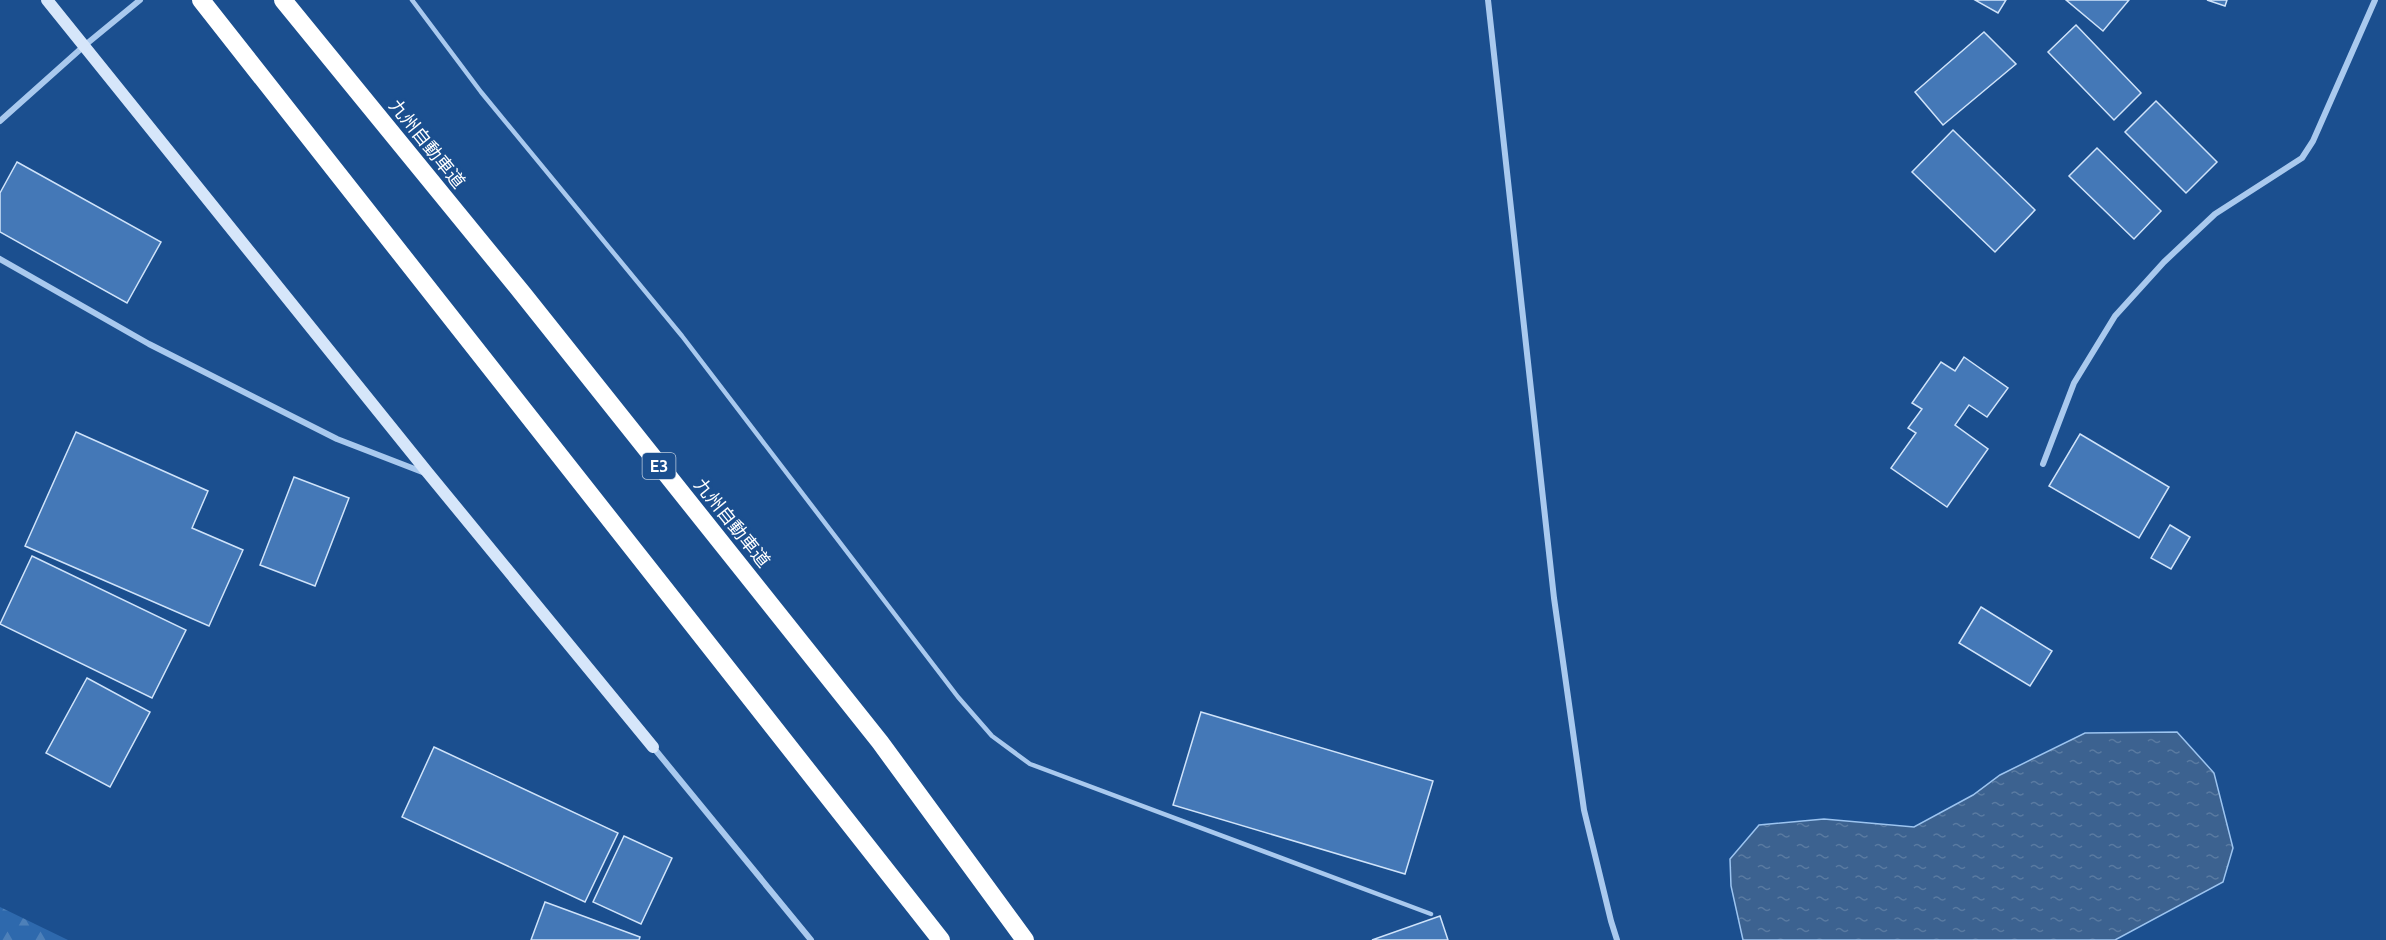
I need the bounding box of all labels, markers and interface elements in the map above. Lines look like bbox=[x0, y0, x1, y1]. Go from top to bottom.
street label: 九州自動車道 bbox=[386, 95, 470, 192]
road number: E3 bbox=[642, 453, 676, 479]
street label: 九州自動車道 bbox=[691, 474, 775, 571]

